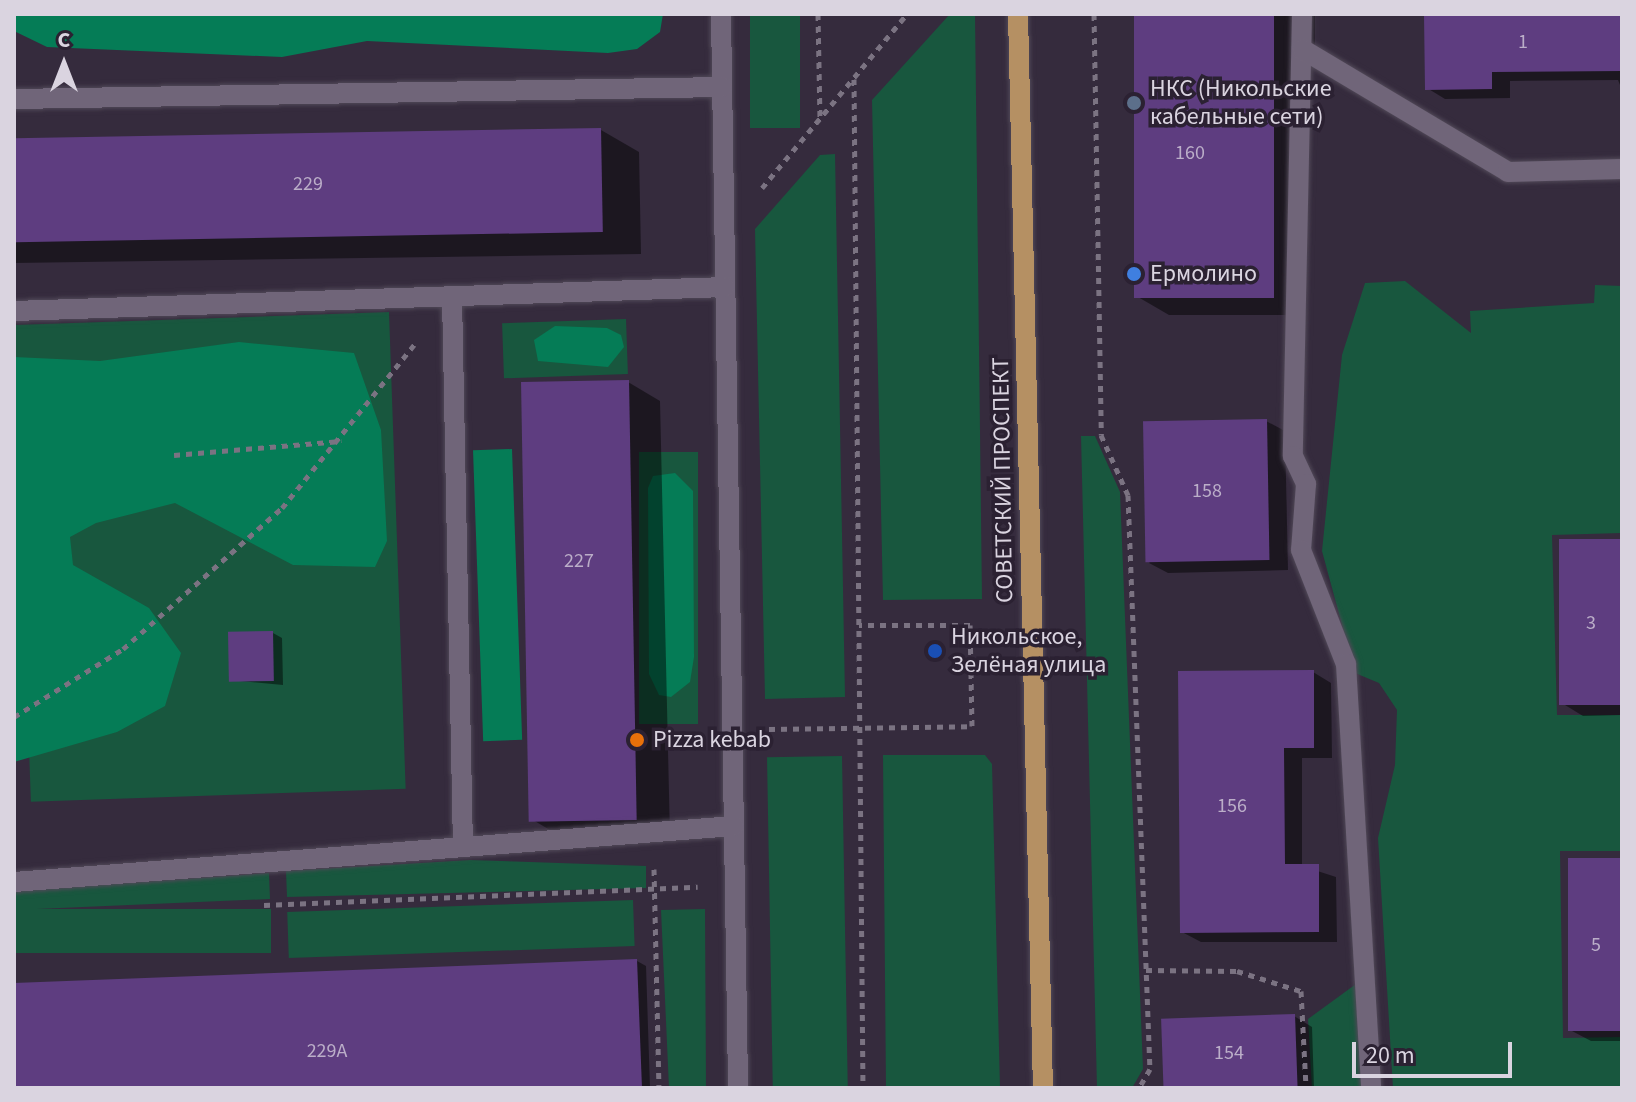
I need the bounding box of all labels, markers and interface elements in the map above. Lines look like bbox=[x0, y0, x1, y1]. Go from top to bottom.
north arrow bbox=[24, 24, 104, 104]
text: С bbox=[58, 24, 70, 56]
house number: 1 bbox=[1518, 30, 1528, 54]
place label: НКС (Никольские кабельные сети) bbox=[1150, 75, 1332, 131]
marker: НКС (Никольские кабельные сети) bbox=[1125, 94, 1143, 112]
house number: 160 bbox=[1175, 141, 1205, 165]
house number: 229 bbox=[293, 172, 323, 196]
place label: Ермолино bbox=[1150, 260, 1257, 288]
marker: Ермолино bbox=[1125, 265, 1143, 283]
street label: СОВЕТСКИЙ ПРОСПЕКТ bbox=[986, 357, 1020, 603]
house number: 158 bbox=[1192, 479, 1222, 503]
house number: 227 bbox=[564, 549, 594, 573]
house number: 3 bbox=[1586, 611, 1596, 635]
place label: Никольское, Зелёная улица bbox=[951, 623, 1106, 679]
marker: Никольское, Зелёная улица bbox=[926, 642, 944, 660]
place label: Pizza kebab bbox=[653, 726, 771, 754]
marker: Pizza kebab bbox=[628, 731, 646, 749]
house number: 156 bbox=[1217, 794, 1247, 818]
house number: 5 bbox=[1591, 933, 1601, 957]
scale bar bbox=[1356, 1026, 1516, 1076]
text: 20 m bbox=[1366, 1038, 1415, 1073]
house number: 229А bbox=[307, 1039, 347, 1063]
house number: 154 bbox=[1214, 1041, 1244, 1065]

